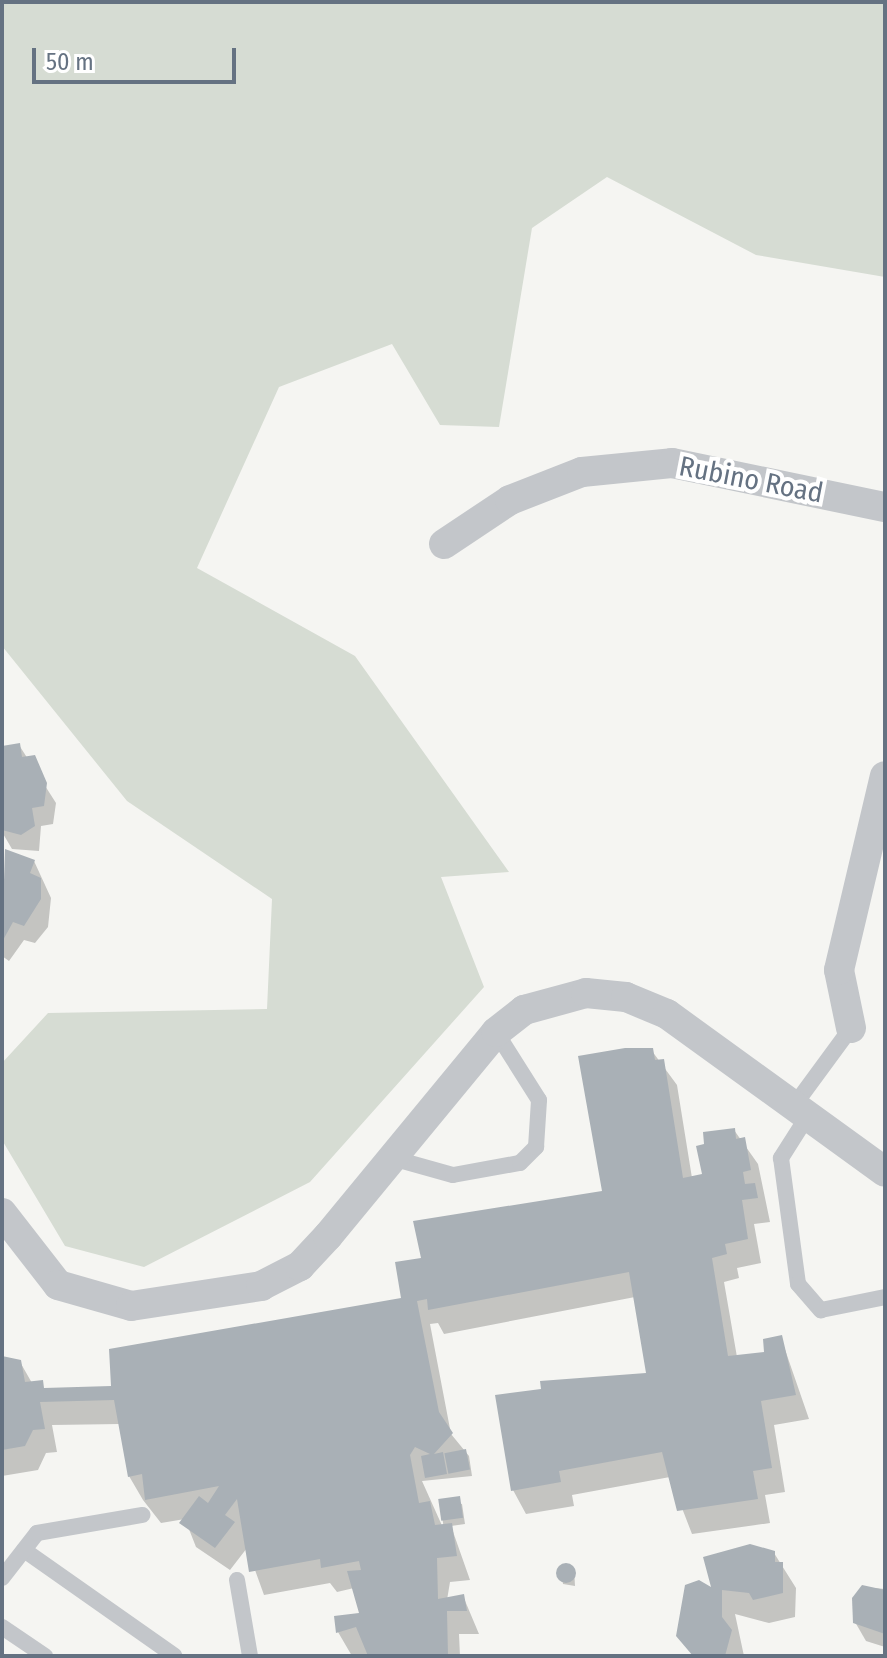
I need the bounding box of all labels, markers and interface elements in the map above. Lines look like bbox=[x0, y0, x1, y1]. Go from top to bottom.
scale bar bbox=[36, 32, 240, 82]
text: 50 m bbox=[46, 48, 94, 76]
street label: Rubino Road bbox=[676, 450, 826, 510]

